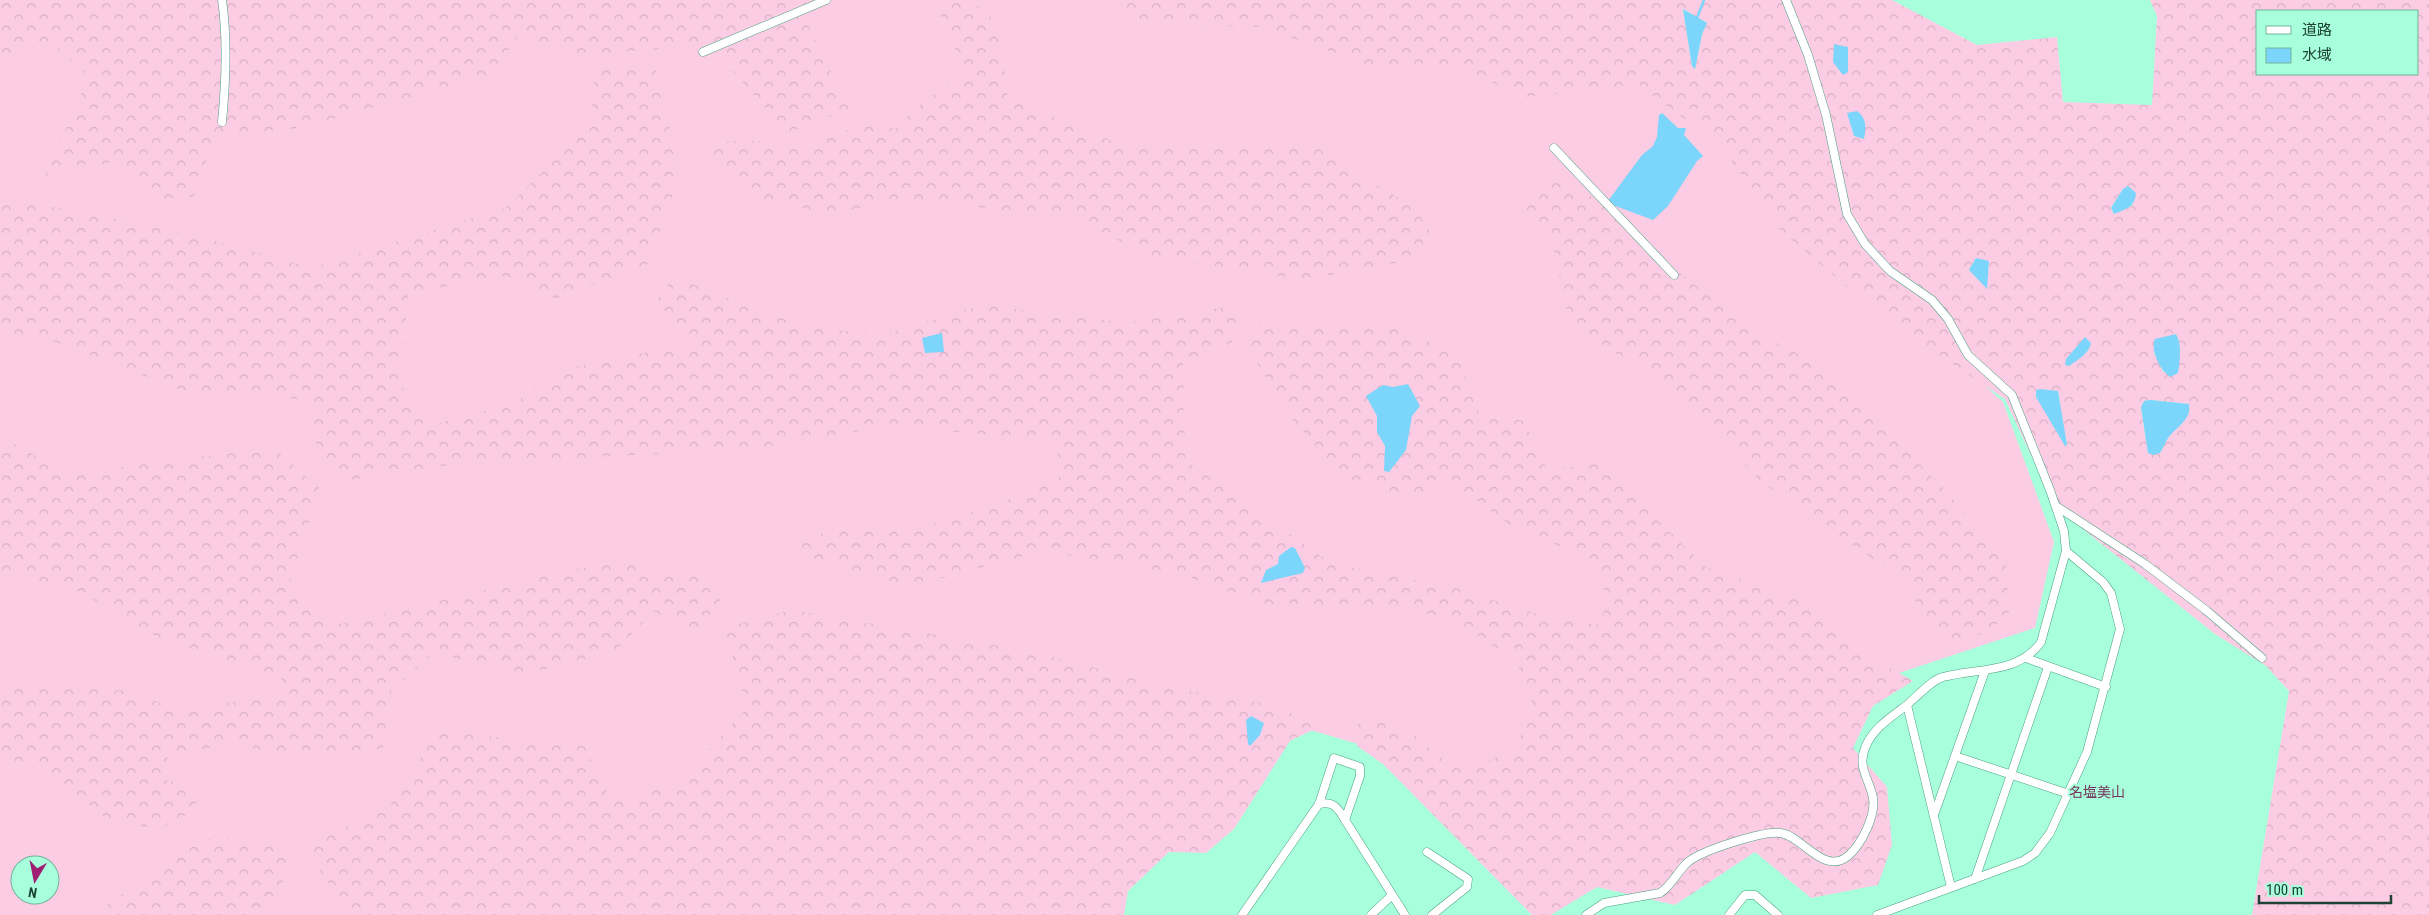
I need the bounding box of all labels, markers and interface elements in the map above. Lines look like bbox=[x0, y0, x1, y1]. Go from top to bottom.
legend bbox=[2256, 10, 2419, 75]
text: 道路 bbox=[2302, 21, 2332, 39]
text: 水域 bbox=[2302, 46, 2332, 64]
district label: 名塩美山 bbox=[2069, 784, 2125, 800]
north arrow bbox=[10, 855, 60, 905]
scale bar bbox=[2259, 872, 2392, 904]
text: 100 m bbox=[2266, 881, 2303, 899]
text: N bbox=[27, 884, 38, 901]

